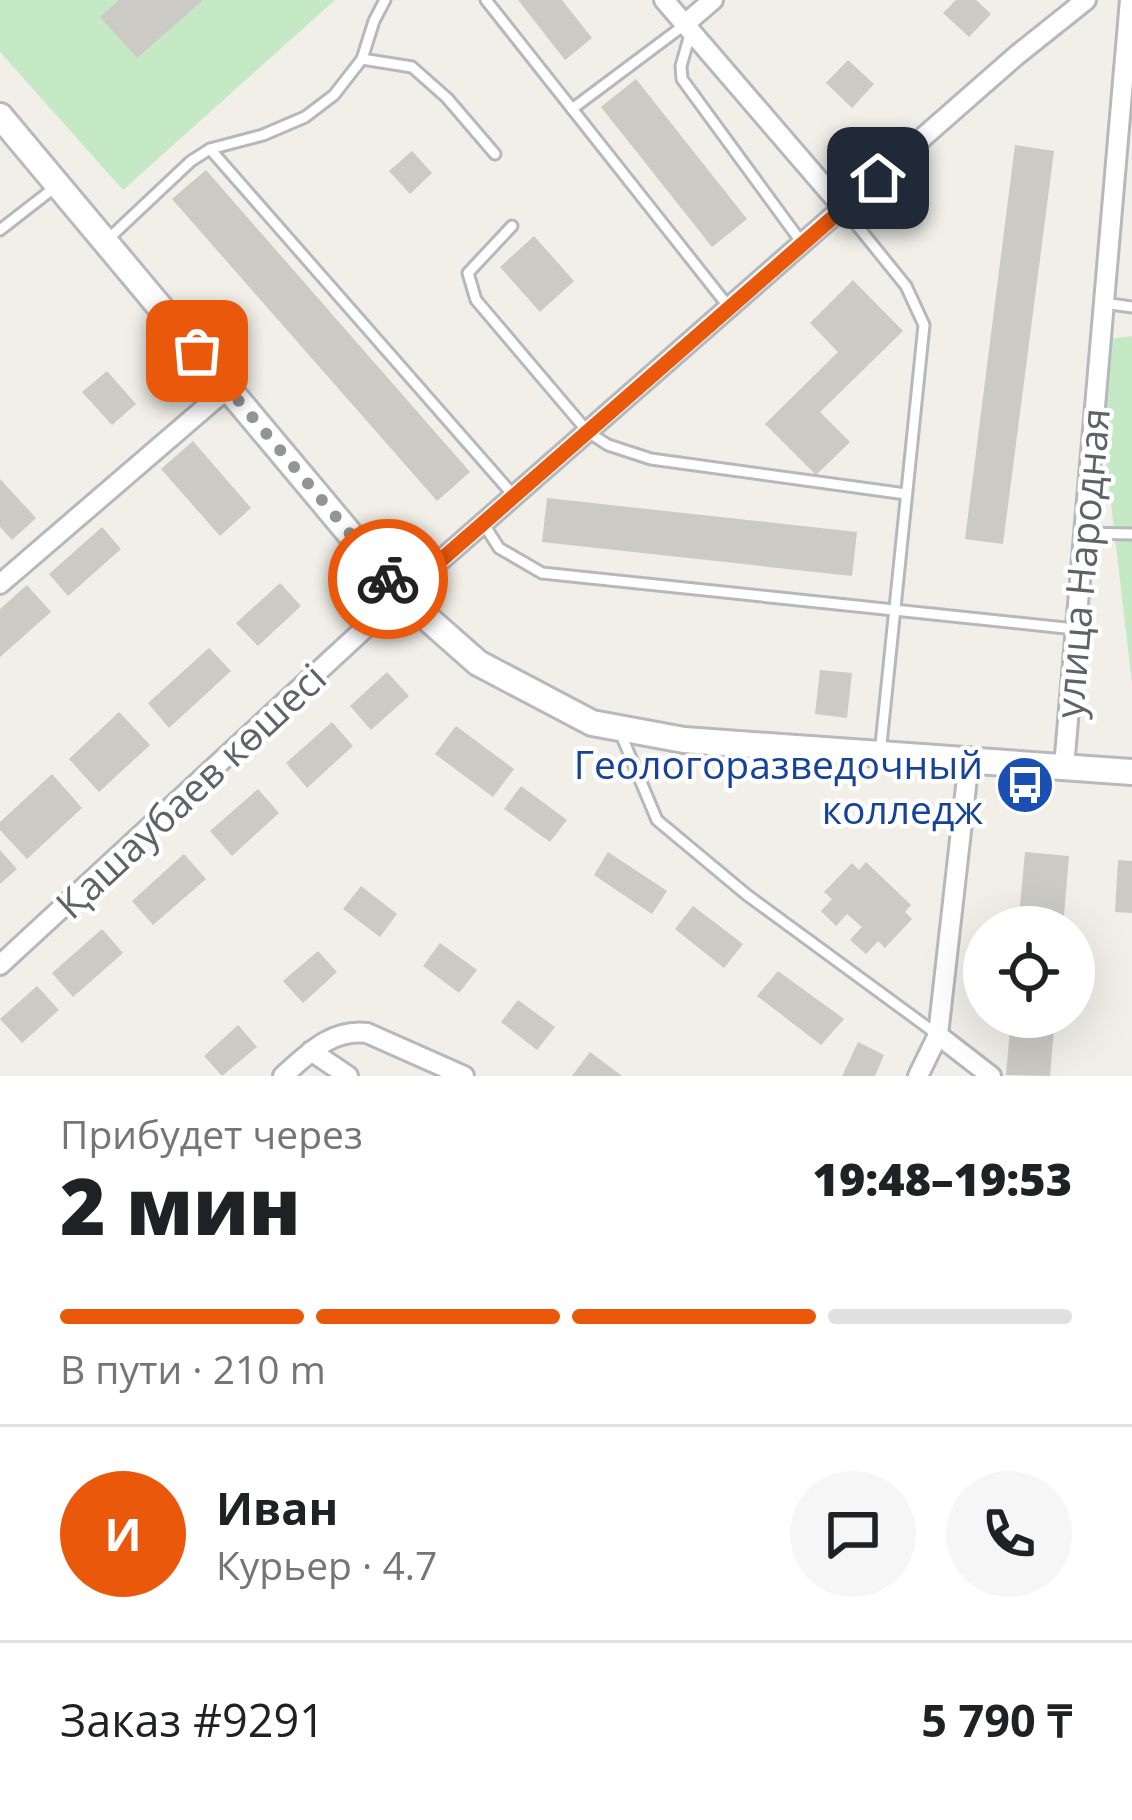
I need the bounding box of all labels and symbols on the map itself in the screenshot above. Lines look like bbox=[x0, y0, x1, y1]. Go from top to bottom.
pin bbox=[827, 127, 929, 229]
pin bbox=[146, 300, 248, 402]
street label: улица Народная bbox=[1041, 406, 1121, 720]
courier bbox=[328, 519, 448, 639]
street label: Қашаубаев көшесі bbox=[43, 651, 337, 929]
place label: Геологоразведочный колледж bbox=[574, 737, 983, 835]
bus stop icon: Геологоразведочный колледж bbox=[994, 754, 1056, 816]

